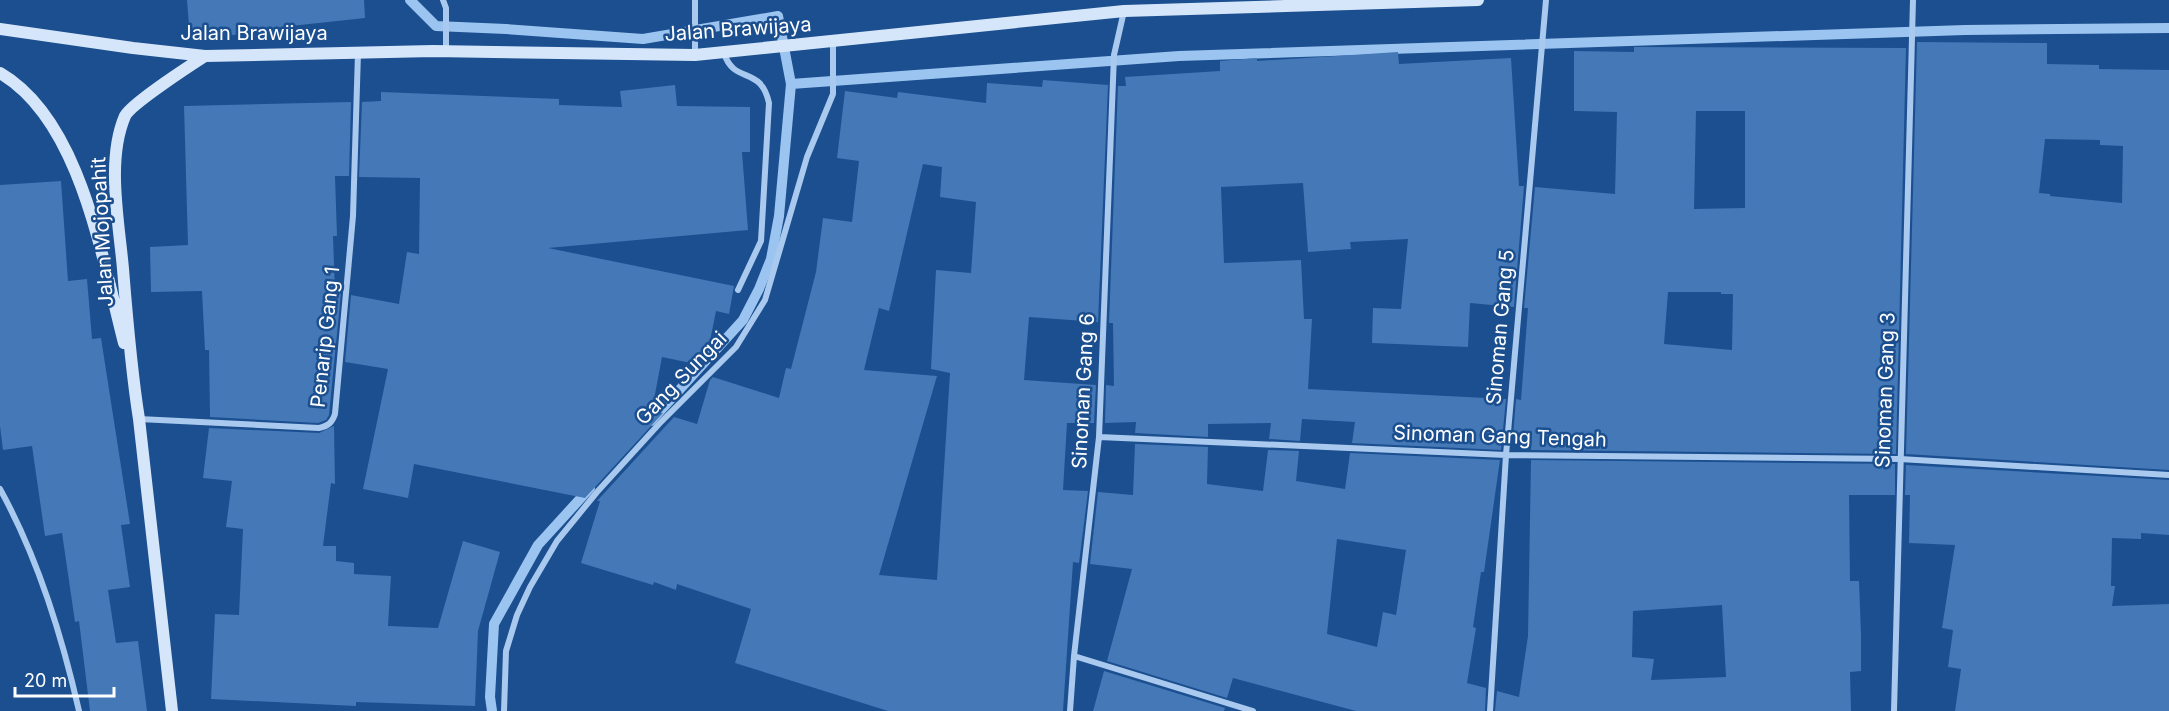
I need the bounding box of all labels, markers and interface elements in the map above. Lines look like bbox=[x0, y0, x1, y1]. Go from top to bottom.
street label: Jalan Brawijaya bbox=[664, 12, 812, 46]
street label: Jalan Brawijaya bbox=[180, 21, 328, 45]
street label: Jalan Mojopahit bbox=[86, 156, 118, 308]
street label: Sinoman Gang 5 bbox=[1481, 248, 1519, 406]
street label: Penarip Gang 1 bbox=[306, 265, 344, 409]
street label: Sinoman Gang 3 bbox=[1870, 312, 1900, 468]
street label: Sinoman Gang 6 bbox=[1067, 313, 1099, 469]
street label: Gang Sungai bbox=[630, 326, 732, 430]
street label: Sinoman Gang Tengah bbox=[1393, 420, 1607, 452]
scale bar bbox=[15, 660, 114, 698]
text: 20 m bbox=[24, 670, 67, 691]

